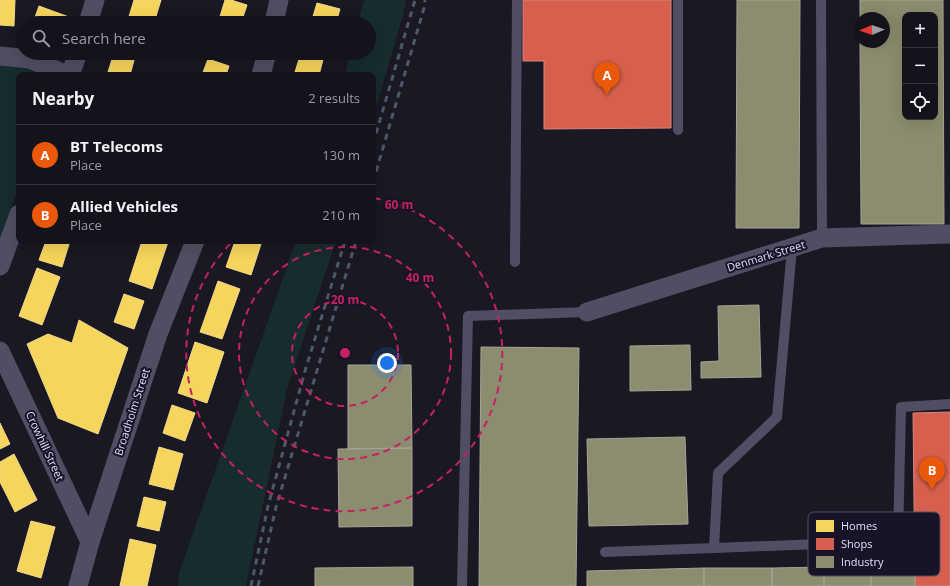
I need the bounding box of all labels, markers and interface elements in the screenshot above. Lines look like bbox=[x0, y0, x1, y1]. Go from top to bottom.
north arrow bbox=[854, 12, 890, 48]
map controls bbox=[902, 12, 938, 120]
button: + bbox=[902, 12, 938, 48]
search box bbox=[16, 16, 376, 60]
icon: search bbox=[30, 27, 52, 49]
text: Search here bbox=[62, 28, 146, 48]
button: − bbox=[902, 48, 938, 84]
pin: A bbox=[594, 62, 620, 95]
button: locate bbox=[902, 84, 938, 120]
text: Nearby bbox=[32, 87, 94, 110]
text: 2 results bbox=[308, 89, 360, 107]
text: BT Telecoms bbox=[70, 136, 163, 156]
text: A bbox=[41, 146, 49, 164]
text: 130 m bbox=[322, 146, 360, 164]
text: Place bbox=[70, 156, 102, 174]
text: Allied Vehicles bbox=[70, 196, 178, 216]
text: 60 m bbox=[385, 196, 413, 213]
text: B bbox=[41, 206, 49, 224]
text: 210 m bbox=[322, 206, 360, 224]
text: Place bbox=[70, 216, 102, 234]
street label: Denmark Street bbox=[725, 236, 807, 275]
text: 40 m bbox=[406, 269, 434, 286]
text: 20 m bbox=[331, 291, 359, 308]
centre of rings bbox=[338, 346, 352, 360]
your location bbox=[377, 353, 397, 373]
street label: Broadholm Street bbox=[110, 366, 153, 457]
street label: Crowhill Street bbox=[23, 409, 68, 483]
pin: B bbox=[919, 457, 945, 490]
legend bbox=[808, 512, 940, 576]
text: Homes bbox=[841, 518, 877, 533]
text: Shops bbox=[841, 536, 872, 551]
text: Industry bbox=[841, 554, 884, 569]

